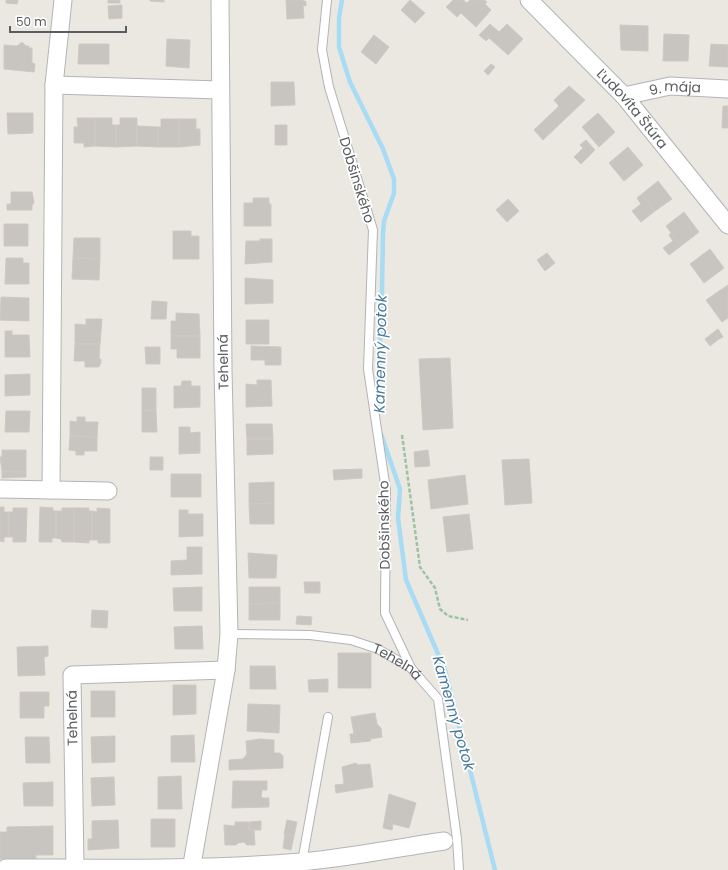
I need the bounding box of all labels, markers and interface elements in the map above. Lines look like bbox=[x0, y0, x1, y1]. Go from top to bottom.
scale bar bbox=[10, 8, 126, 34]
text: 50 m bbox=[16, 13, 47, 30]
street label: Ľudovíta Štúra bbox=[592, 64, 673, 153]
street label: 9. mája bbox=[647, 76, 702, 100]
street label: Dobšinského bbox=[334, 134, 380, 226]
water label: Kamenný potok bbox=[368, 293, 392, 413]
street label: Tehelná bbox=[213, 334, 233, 390]
street label: Dobšinského bbox=[373, 480, 395, 570]
street label: Tehelná bbox=[370, 638, 427, 684]
water label: Kamenný potok bbox=[428, 653, 481, 774]
street label: Tehelná bbox=[62, 690, 82, 746]

